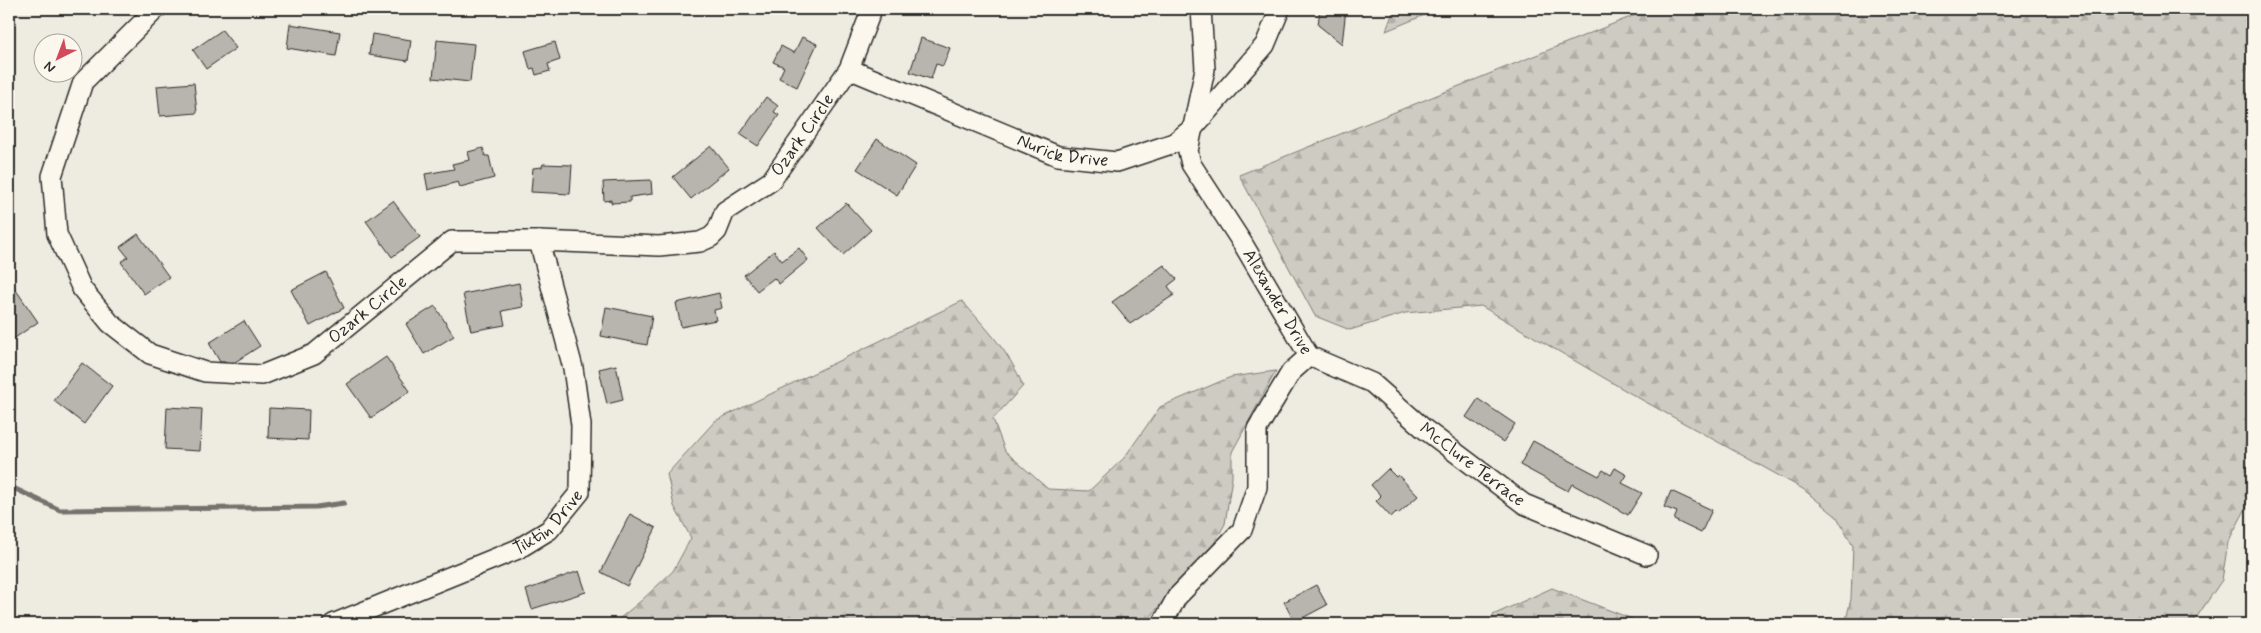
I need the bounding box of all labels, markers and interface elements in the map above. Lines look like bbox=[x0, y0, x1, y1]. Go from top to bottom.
north arrow bbox=[32, 32, 82, 82]
text: N bbox=[40, 57, 59, 77]
street label: Ozark Circle bbox=[766, 89, 840, 181]
street label: Nurick Drive bbox=[1013, 128, 1110, 173]
street label: Alexander Drive bbox=[1237, 245, 1318, 360]
street label: Ozark Circle bbox=[323, 270, 412, 350]
street label: McClure Terrace bbox=[1414, 417, 1530, 513]
street label: Tiktin Drive bbox=[510, 485, 589, 562]

